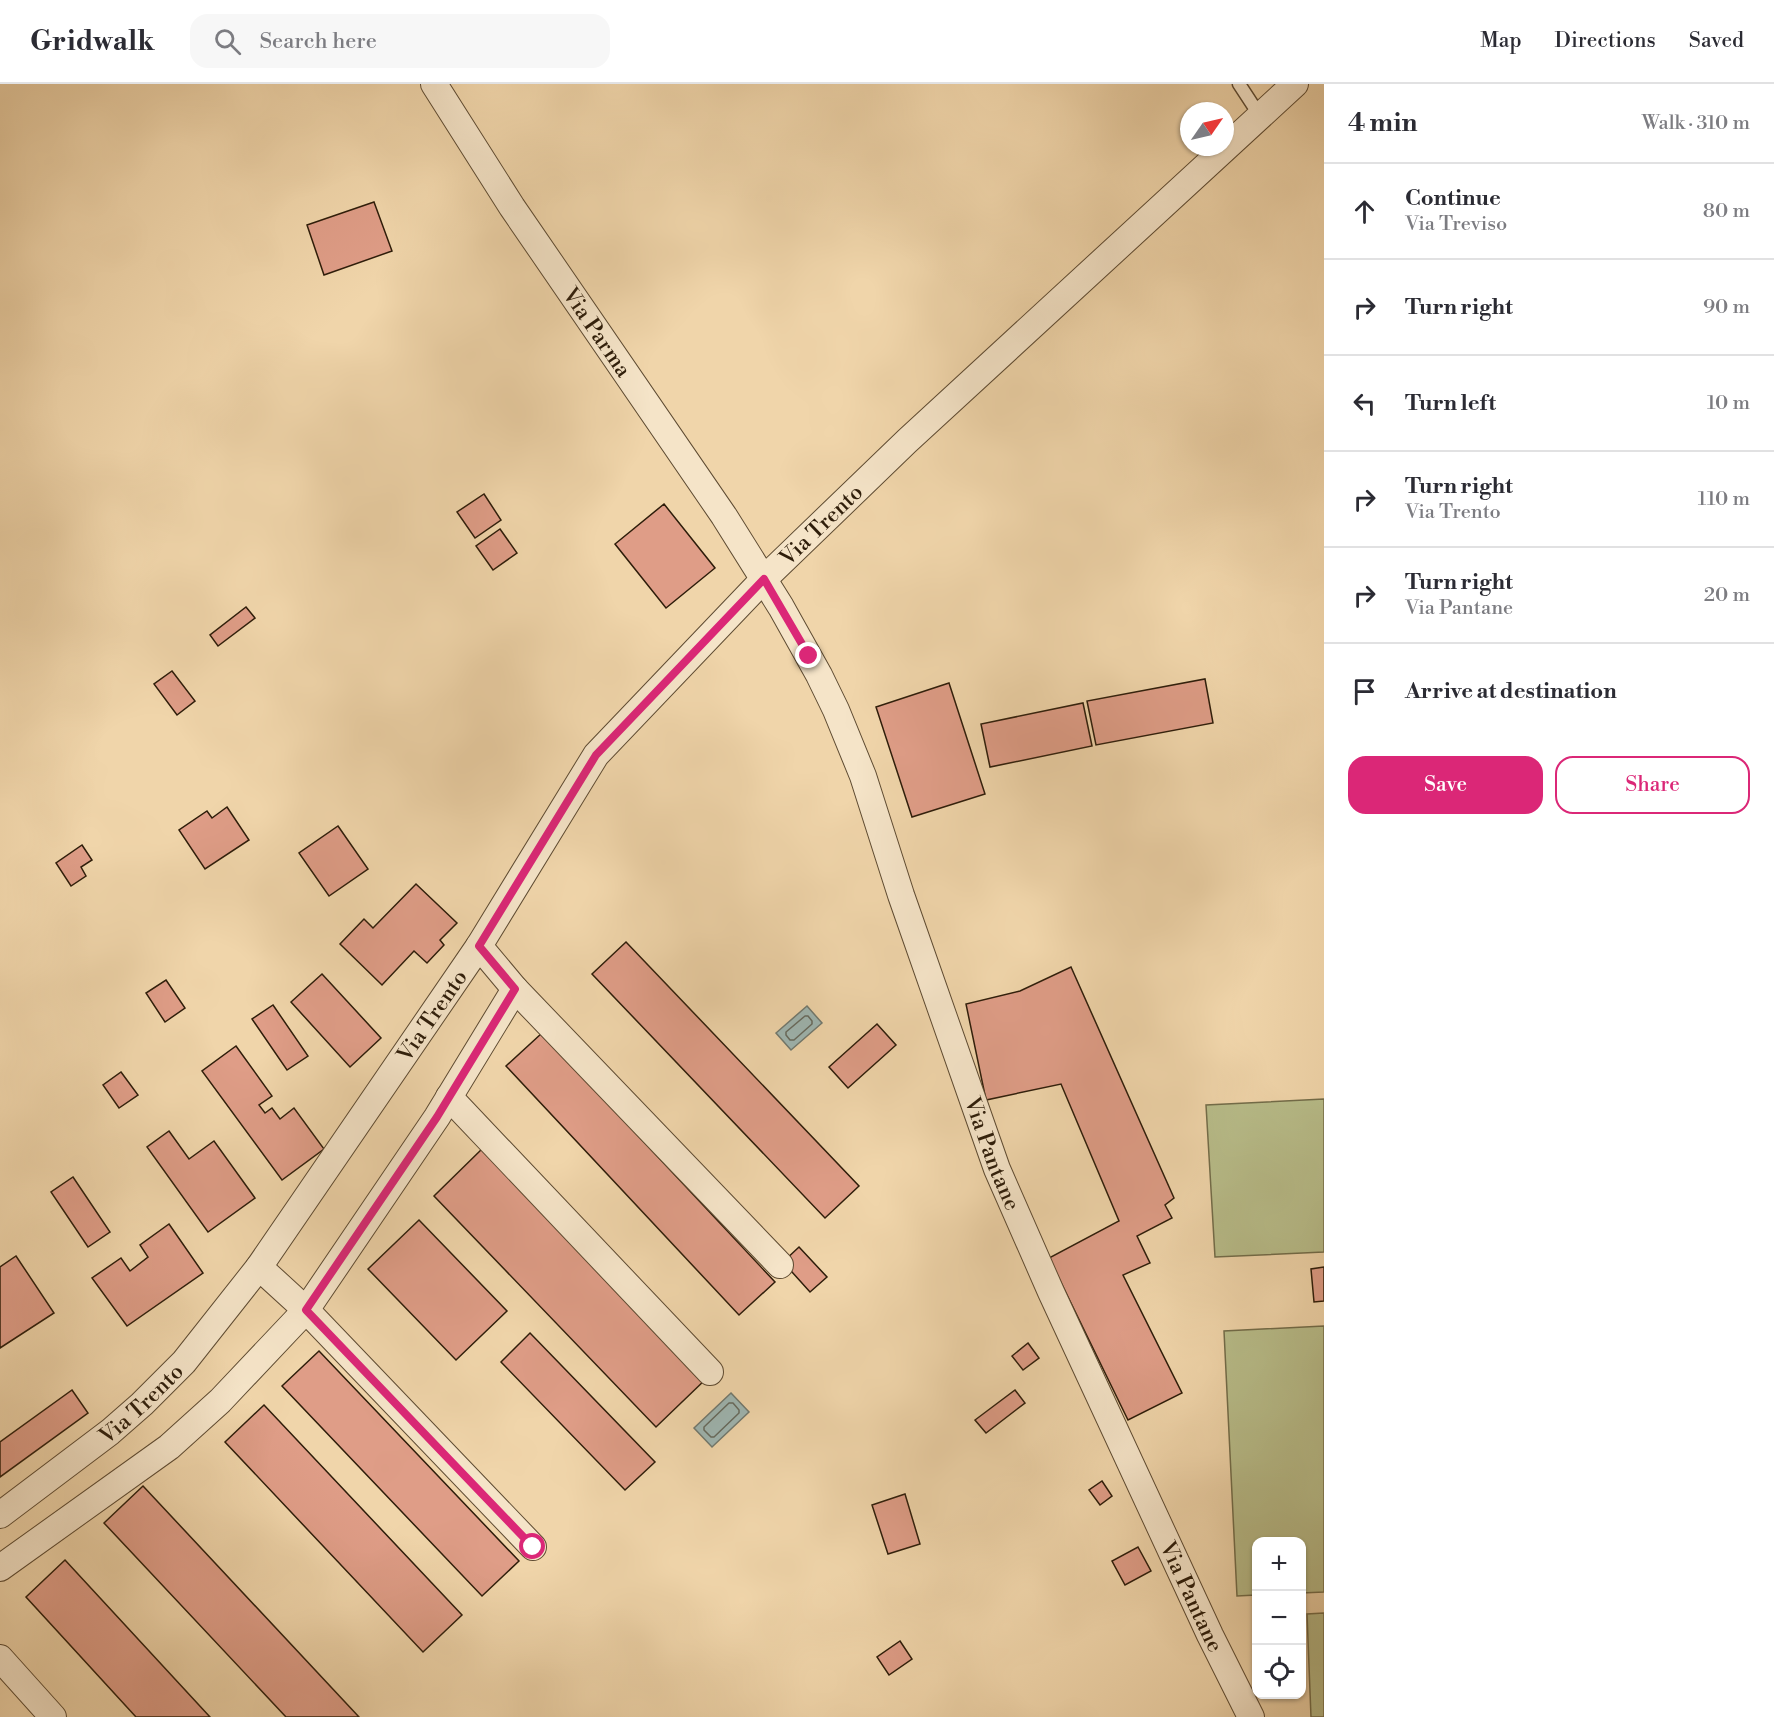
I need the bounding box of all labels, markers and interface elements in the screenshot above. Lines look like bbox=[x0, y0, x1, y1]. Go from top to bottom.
search box bbox=[190, 14, 610, 68]
text: Gridwalk bbox=[30, 24, 154, 59]
icon: search bbox=[211, 25, 244, 58]
text: Search here bbox=[259, 28, 377, 55]
text: Map bbox=[1480, 28, 1522, 54]
text: Directions bbox=[1555, 28, 1656, 54]
text: Saved bbox=[1689, 28, 1744, 54]
north arrow bbox=[1180, 102, 1234, 156]
text: 4 min bbox=[1348, 107, 1418, 139]
text: Walk · 310 m bbox=[1642, 111, 1750, 136]
text: Continue bbox=[1405, 185, 1501, 212]
icon: ahead bbox=[1348, 195, 1381, 228]
text: 80 m bbox=[1703, 199, 1750, 224]
text: Via Treviso bbox=[1405, 212, 1507, 237]
street label: Via Parma bbox=[556, 282, 637, 383]
icon: right bbox=[1348, 291, 1381, 324]
text: Turn right bbox=[1405, 294, 1513, 321]
text: 90 m bbox=[1703, 295, 1750, 320]
icon: left bbox=[1348, 387, 1381, 420]
text: Turn left bbox=[1405, 390, 1496, 417]
text: 10 m bbox=[1707, 391, 1750, 416]
text: Turn right bbox=[1405, 473, 1513, 500]
street label: Via Trento bbox=[774, 479, 869, 572]
icon: right bbox=[1348, 483, 1381, 516]
text: 110 m bbox=[1698, 487, 1750, 512]
text: Via Trento bbox=[1405, 500, 1501, 525]
text: Turn right bbox=[1405, 569, 1513, 596]
icon: right bbox=[1348, 579, 1381, 612]
text: 20 m bbox=[1704, 583, 1750, 608]
text: Via Pantane bbox=[1405, 596, 1513, 621]
route end bbox=[795, 642, 821, 668]
icon: arrive bbox=[1348, 675, 1381, 708]
text: Arrive at destination bbox=[1405, 678, 1617, 705]
button: Save bbox=[1348, 756, 1543, 814]
button: Share bbox=[1555, 756, 1750, 814]
street label: Via Trento bbox=[391, 965, 474, 1068]
street label: Via Pantane bbox=[957, 1093, 1025, 1215]
street label: Via Trento bbox=[94, 1358, 190, 1451]
route start bbox=[519, 1533, 545, 1559]
street label: Via Pantane bbox=[1153, 1536, 1228, 1657]
map controls bbox=[1252, 1537, 1306, 1699]
button: + bbox=[1252, 1537, 1306, 1591]
button: − bbox=[1252, 1591, 1306, 1645]
button: locate bbox=[1252, 1645, 1306, 1699]

